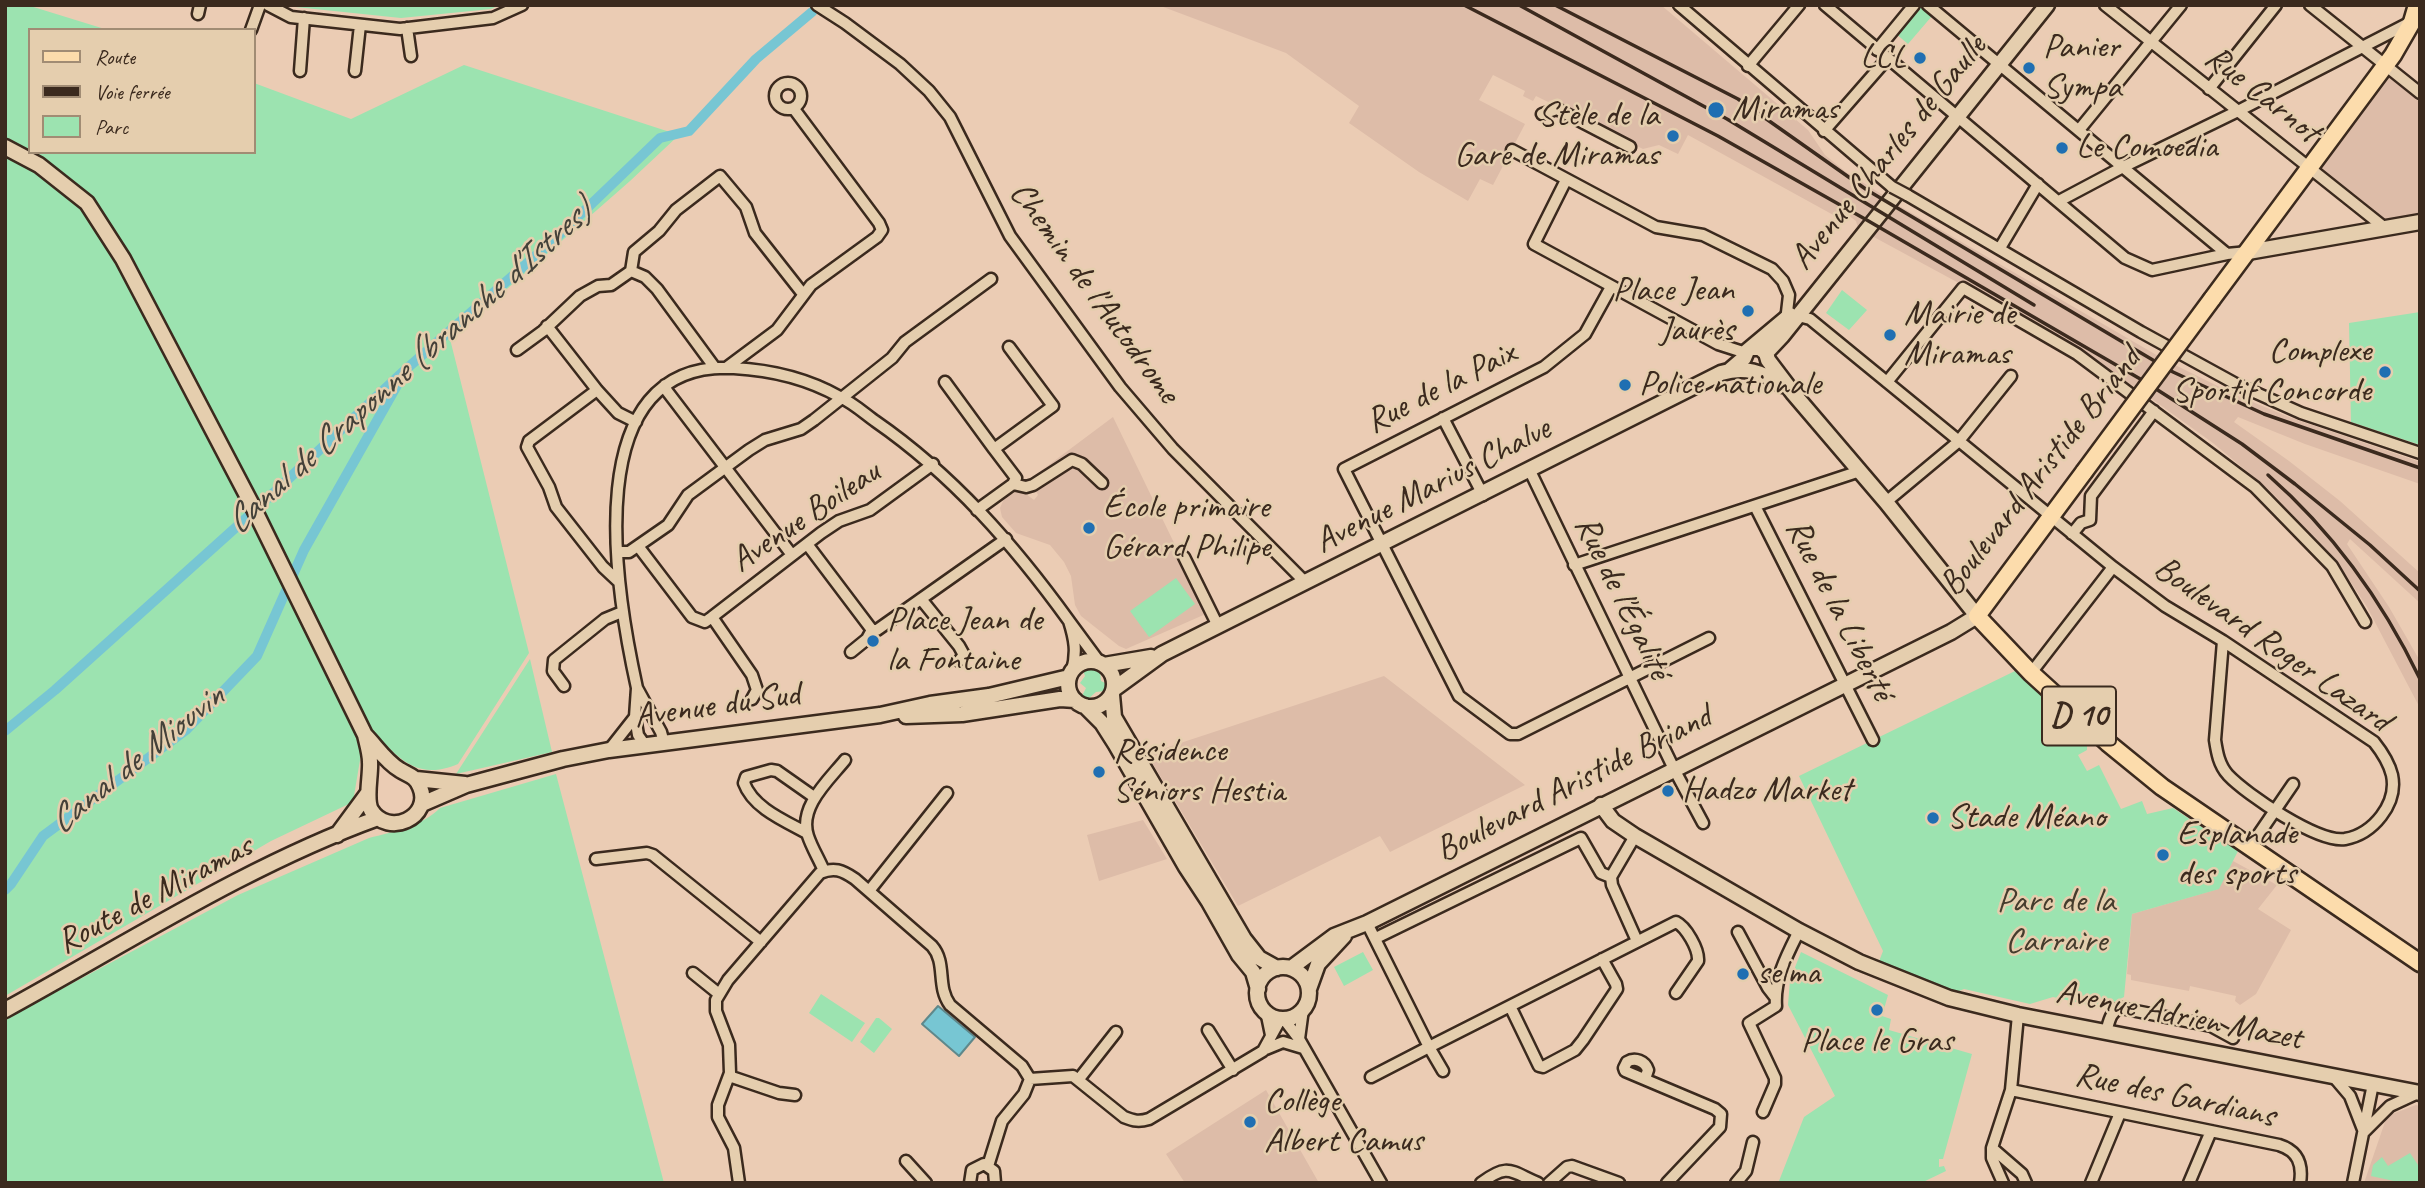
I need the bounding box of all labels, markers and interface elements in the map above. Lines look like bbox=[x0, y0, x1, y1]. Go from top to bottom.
street label: Avenue Charles de Gaulle bbox=[1782, 27, 1996, 279]
place label: Panier Sympa bbox=[2043, 27, 2121, 109]
legend bbox=[28, 28, 256, 154]
place label: LCL bbox=[1860, 37, 1906, 79]
street label: Rue Carnot bbox=[2196, 37, 2328, 153]
text: Route bbox=[95, 44, 135, 70]
marker: LCL bbox=[1912, 50, 1928, 66]
marker: Panier Sympa bbox=[2021, 60, 2037, 76]
text: Voie ferrée bbox=[95, 79, 170, 105]
place label: Miramas bbox=[1732, 89, 1838, 131]
place label: Stèle de la Gare de Miramas bbox=[1454, 95, 1659, 177]
marker: Miramas bbox=[1706, 100, 1726, 120]
text: Parc bbox=[95, 114, 128, 140]
place label: Le Comoedia bbox=[2076, 127, 2217, 169]
marker: Stèle de la Gare de Miramas bbox=[1665, 128, 1681, 144]
marker: Le Comoedia bbox=[2054, 140, 2070, 156]
street label: Chemin de l'Autodrome bbox=[1000, 174, 1188, 412]
water label: Canal de Craponne (branche d'Istres) bbox=[217, 192, 601, 544]
place label: Place Jean Jaurès bbox=[1613, 270, 1734, 352]
place label: Mairie de Miramas bbox=[1904, 294, 2015, 376]
marker: Place Jean Jaurès bbox=[1740, 303, 1756, 319]
marker: Mairie de Miramas bbox=[1882, 327, 1898, 343]
place label: Complexe Sportif Concorde bbox=[2172, 331, 2371, 413]
street label: Rue de la Paix bbox=[1359, 332, 1523, 444]
street label: Boulevard Aristide Briand bbox=[1931, 339, 2151, 605]
place label: Police nationale bbox=[1639, 364, 1821, 406]
marker: Complexe Sportif Concorde bbox=[2377, 364, 2393, 380]
marker: Police nationale bbox=[1617, 377, 1633, 393]
street label: Avenue Marius Chalve bbox=[1308, 409, 1558, 563]
street label: Avenue Boileau bbox=[723, 452, 889, 582]
place label: École primaire Gérard Philipe bbox=[1103, 487, 1270, 569]
street label: Rue de l'Égalité bbox=[1564, 509, 1680, 687]
street label: Rue de la Liberté bbox=[1775, 512, 1903, 708]
marker: École primaire Gérard Philipe bbox=[1081, 520, 1097, 536]
street label: Boulevard Roger Lazard bbox=[2145, 548, 2399, 742]
place label: Place Jean de la Fontaine bbox=[887, 600, 1042, 682]
marker: Place Jean de la Fontaine bbox=[865, 633, 881, 649]
street label: Avenue du Sud bbox=[632, 674, 802, 738]
water label: Canal de Miouvin bbox=[40, 676, 234, 844]
road number: D 10 bbox=[2042, 687, 2116, 746]
street label: Boulevard Aristide Briand bbox=[1429, 696, 1719, 872]
place label: Résidence Séniors Hestia bbox=[1113, 731, 1285, 813]
marker: Résidence Séniors Hestia bbox=[1091, 764, 1107, 780]
place label: Hadzo Market bbox=[1682, 770, 1851, 812]
marker: Hadzo Market bbox=[1660, 783, 1676, 799]
place label: Stade Méano bbox=[1947, 797, 2105, 839]
marker: Stade Méano bbox=[1925, 810, 1941, 826]
place label: Esplanade des sports bbox=[2177, 814, 2297, 896]
street label: Route de Miramas bbox=[50, 826, 260, 964]
marker: Esplanade des sports bbox=[2155, 847, 2171, 863]
park label: Parc de la Carraire bbox=[1997, 881, 2115, 963]
place label: selma bbox=[1757, 953, 1820, 995]
marker: selma bbox=[1735, 966, 1751, 982]
street label: Avenue Adrien Mazet bbox=[2053, 972, 2305, 1060]
marker: Place le Gras bbox=[1869, 1002, 1885, 1018]
place label: Place le Gras bbox=[1801, 1021, 1953, 1063]
street label: Rue des Gardians bbox=[2071, 1054, 2279, 1138]
place label: Collège Albert Camus bbox=[1264, 1081, 1423, 1163]
marker: Collège Albert Camus bbox=[1242, 1114, 1258, 1130]

